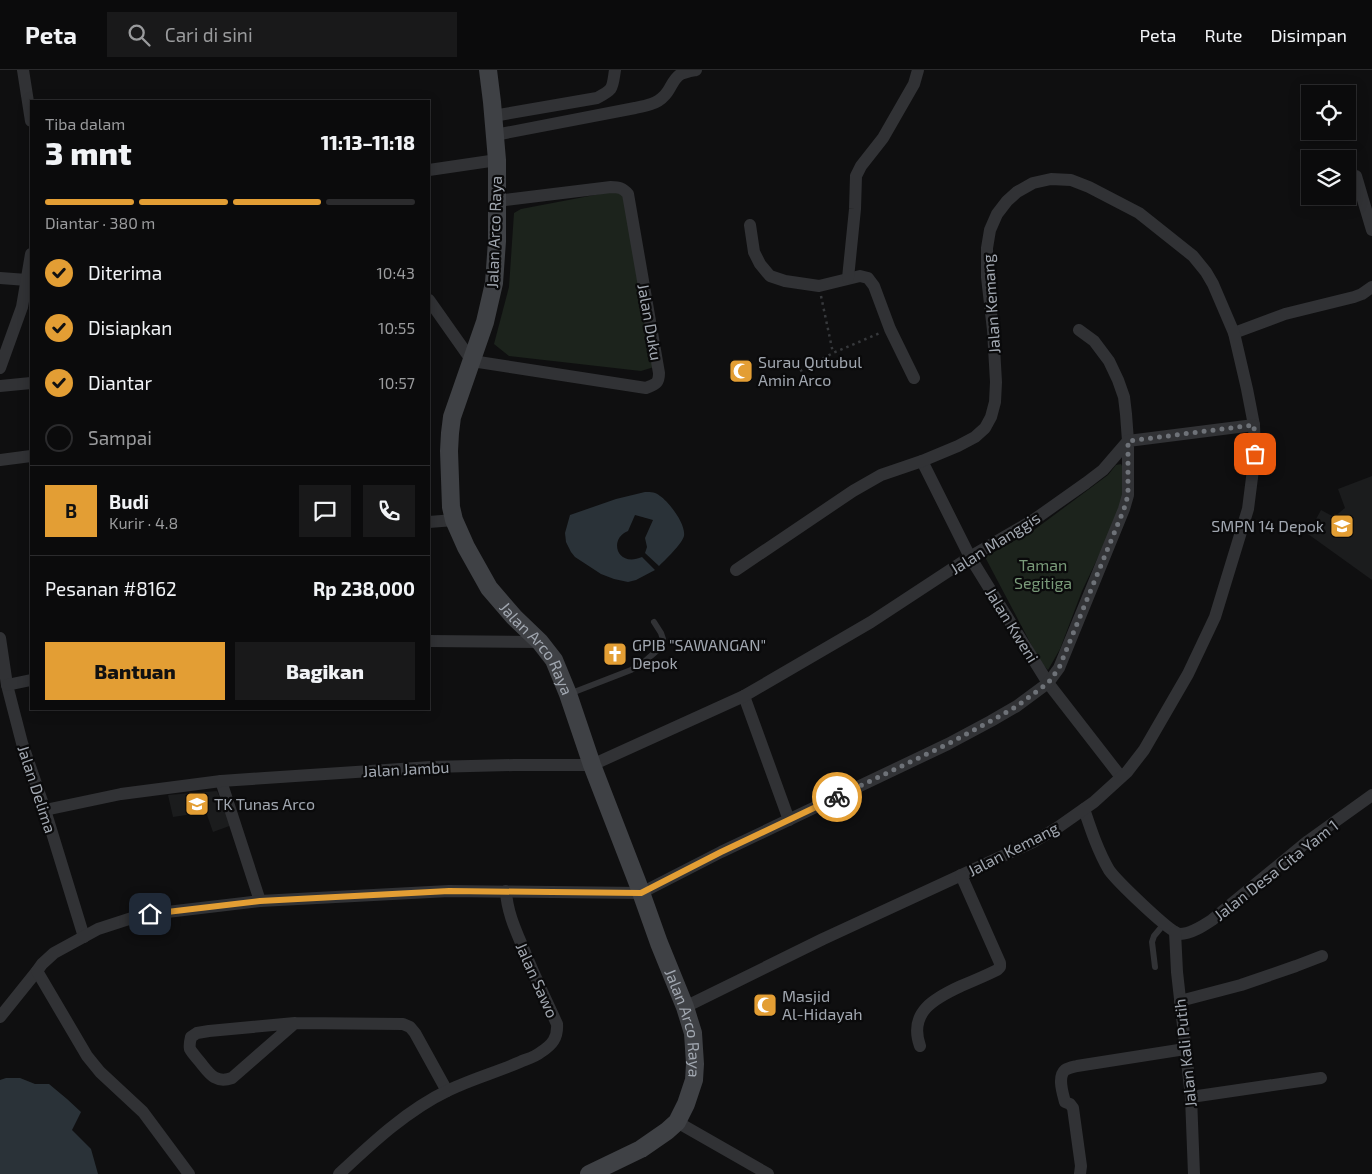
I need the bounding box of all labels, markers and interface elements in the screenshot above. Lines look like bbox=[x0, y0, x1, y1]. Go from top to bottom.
search box bbox=[107, 12, 457, 57]
text: Peta bbox=[25, 20, 77, 49]
icon: search bbox=[125, 21, 153, 49]
text: Cari di sini bbox=[165, 23, 253, 46]
text: Peta bbox=[1140, 24, 1177, 46]
text: Rute bbox=[1205, 24, 1242, 46]
text: Disimpan bbox=[1270, 24, 1347, 46]
map controls bbox=[1301, 85, 1356, 205]
button: locate bbox=[1301, 85, 1356, 140]
text: Tiba dalam bbox=[45, 114, 125, 133]
text: 11:13–11:18 bbox=[321, 131, 415, 154]
text: 3 mnt bbox=[45, 133, 132, 171]
button: layers bbox=[1301, 150, 1356, 205]
street label: Jalan Arco Raya bbox=[482, 175, 505, 289]
text: Diantar · 380 m bbox=[45, 213, 155, 232]
street label: Jalan Kemang bbox=[978, 254, 1003, 354]
icon: check bbox=[45, 259, 73, 287]
text: Diterima bbox=[88, 261, 162, 284]
text: 10:43 bbox=[376, 263, 415, 282]
street label: Jalan Duku bbox=[634, 282, 667, 362]
icon: check bbox=[45, 314, 73, 342]
text: Disiapkan bbox=[88, 316, 172, 339]
text: 10:55 bbox=[378, 318, 415, 337]
place label: Surau Qutubul Amin Arco bbox=[758, 352, 862, 389]
mosque icon: Surau Qutubul Amin Arco bbox=[728, 358, 754, 384]
icon: check bbox=[45, 369, 73, 397]
text: Diantar bbox=[88, 371, 152, 394]
text: 10:57 bbox=[378, 373, 415, 392]
text: Sampai bbox=[88, 426, 152, 449]
pin bbox=[1234, 433, 1276, 475]
icon: bag bbox=[1241, 440, 1269, 468]
button: chat bbox=[299, 485, 351, 537]
button: phone bbox=[363, 485, 415, 537]
text: Budi bbox=[109, 490, 149, 513]
text: B bbox=[65, 499, 77, 522]
street label: Jalan Manggis bbox=[946, 507, 1043, 578]
text: Kurir · 4.8 bbox=[109, 513, 178, 532]
school or university icon: SMPN 14 Depok bbox=[1329, 513, 1355, 539]
place label: SMPN 14 Depok bbox=[1211, 516, 1324, 535]
park label: Taman Segitiga bbox=[1014, 555, 1072, 592]
text: Pesanan #8162 bbox=[45, 577, 177, 600]
text: Rp 238,000 bbox=[313, 577, 415, 600]
street label: Jalan Kweni bbox=[982, 584, 1043, 666]
street label: Jalan Arco Raya bbox=[496, 598, 577, 698]
place label: GPIB "SAWANGAN" Depok bbox=[632, 635, 766, 672]
church icon: GPIB "SAWANGAN" Depok bbox=[602, 641, 628, 667]
button: Bantuan bbox=[45, 642, 225, 700]
button: Bagikan bbox=[235, 642, 415, 700]
street label: Jalan Delima bbox=[14, 742, 61, 835]
street label: Jalan Jambu bbox=[362, 757, 450, 780]
courier bbox=[812, 772, 862, 822]
icon: bike bbox=[823, 783, 851, 811]
school or university icon: TK Tunas Arco bbox=[184, 791, 210, 817]
place label: TK Tunas Arco bbox=[214, 794, 315, 813]
street label: Jalan Desa Cita Yam 1 bbox=[1210, 815, 1342, 924]
street label: Jalan Kemang bbox=[964, 817, 1061, 880]
pin bbox=[129, 893, 171, 935]
icon: home bbox=[136, 900, 164, 928]
street label: Jalan Sawo bbox=[512, 939, 563, 1020]
street label: Jalan Arco Raya bbox=[661, 965, 705, 1078]
place label: Masjid Al-Hidayah bbox=[782, 986, 863, 1023]
mosque icon: Masjid Al-Hidayah bbox=[752, 992, 778, 1018]
street label: Jalan Kali Putih bbox=[1169, 998, 1200, 1108]

